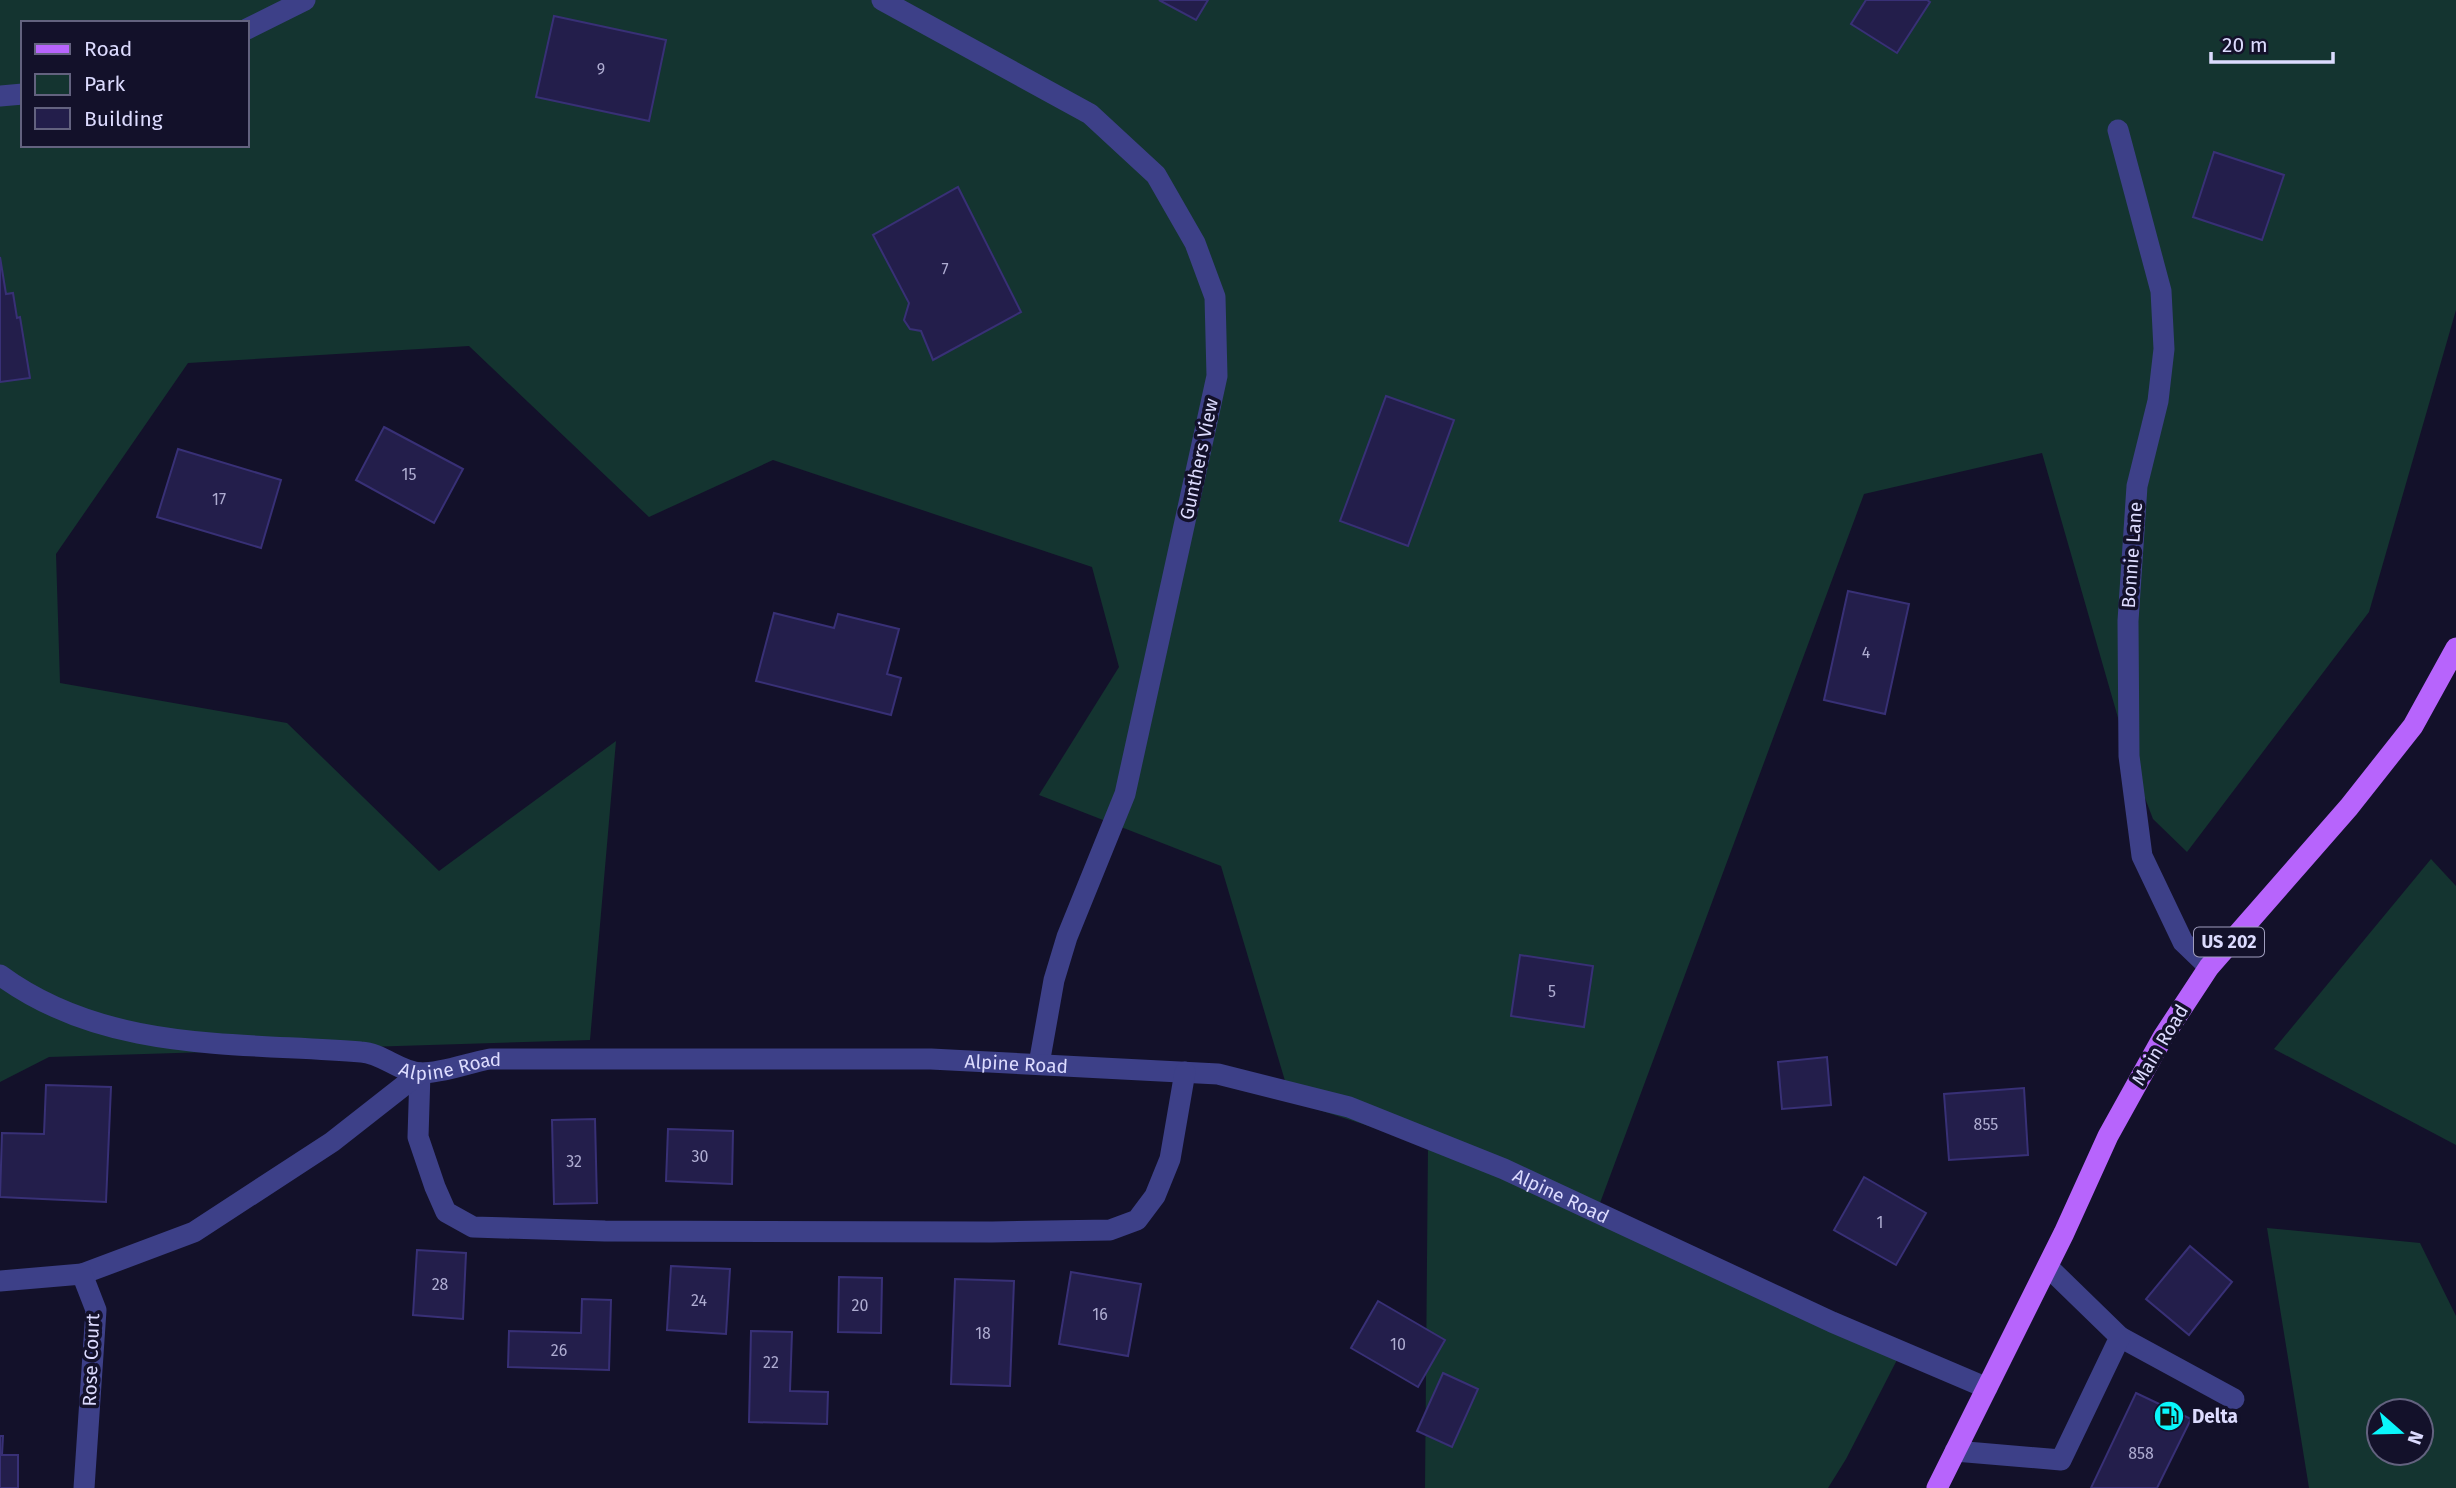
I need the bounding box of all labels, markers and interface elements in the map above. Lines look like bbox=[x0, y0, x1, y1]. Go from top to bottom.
legend bbox=[21, 21, 248, 147]
scale bar bbox=[2211, 21, 2334, 65]
text: 20 m bbox=[2222, 32, 2268, 58]
text: Road bbox=[84, 36, 132, 62]
house number: 9 bbox=[597, 60, 605, 79]
text: Park bbox=[84, 71, 126, 97]
text: Building bbox=[84, 106, 163, 132]
house number: 7 bbox=[941, 260, 949, 279]
street label: Gunthers View bbox=[1175, 396, 1223, 522]
house number: 15 bbox=[402, 465, 416, 484]
house number: 17 bbox=[212, 490, 226, 509]
street label: Bonnie Lane bbox=[2117, 501, 2147, 609]
house number: 4 bbox=[1862, 643, 1871, 662]
road number: US 202 bbox=[2194, 928, 2264, 957]
house number: 5 bbox=[1548, 982, 1556, 1001]
street label: Main Road bbox=[2127, 1000, 2193, 1090]
street label: Alpine Road bbox=[396, 1048, 501, 1085]
street label: Alpine Road bbox=[964, 1049, 1069, 1078]
house number: 855 bbox=[1974, 1115, 1998, 1134]
house number: 30 bbox=[692, 1147, 709, 1166]
house number: 32 bbox=[566, 1152, 582, 1171]
street label: Alpine Road bbox=[1509, 1163, 1613, 1228]
house number: 1 bbox=[1877, 1213, 1883, 1232]
house number: 28 bbox=[432, 1275, 449, 1294]
house number: 24 bbox=[691, 1291, 707, 1310]
house number: 20 bbox=[852, 1296, 868, 1315]
house number: 16 bbox=[1092, 1305, 1108, 1324]
street label: Rose Court bbox=[78, 1313, 104, 1407]
house number: 18 bbox=[975, 1324, 991, 1343]
house number: 10 bbox=[1390, 1335, 1406, 1354]
house number: 26 bbox=[551, 1341, 567, 1360]
house number: 22 bbox=[763, 1353, 779, 1372]
north arrow bbox=[2365, 1397, 2435, 1467]
fuel station icon: Delta bbox=[2152, 1399, 2186, 1433]
place label: Delta bbox=[2192, 1405, 2238, 1428]
text: N bbox=[2403, 1428, 2428, 1448]
house number: 858 bbox=[2128, 1444, 2154, 1463]

